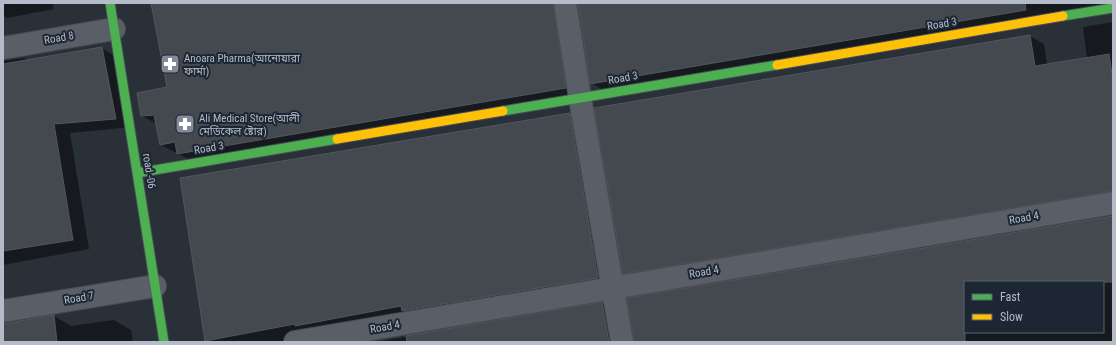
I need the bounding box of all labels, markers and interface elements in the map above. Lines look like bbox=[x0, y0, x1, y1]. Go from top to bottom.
street label: Road 3 bbox=[926, 15, 958, 33]
street label: Road 8 bbox=[43, 29, 75, 47]
place label: Anoara Pharma(আনোয়ারা ফার্মা) bbox=[183, 52, 301, 78]
pharmacy icon: Anoara Pharma(আনোয়ারা ফার্মা) bbox=[159, 53, 181, 75]
street label: Road 3 bbox=[607, 69, 639, 87]
place label: Ali Medical Store(আলী মেডিকেল ষ্টোর) bbox=[199, 112, 301, 138]
pharmacy icon: Ali Medical Store(আলী মেডিকেল ষ্টোর) bbox=[174, 113, 196, 135]
street label: Road 3 bbox=[193, 139, 225, 157]
street label: road -06 bbox=[140, 152, 158, 190]
street label: Road 4 bbox=[1008, 209, 1040, 227]
street label: Road 4 bbox=[688, 263, 720, 281]
legend bbox=[964, 281, 1104, 333]
street label: Road 7 bbox=[63, 289, 95, 307]
text: Fast bbox=[1000, 290, 1021, 304]
text: Slow bbox=[1000, 310, 1023, 324]
street label: Road 4 bbox=[369, 318, 401, 336]

